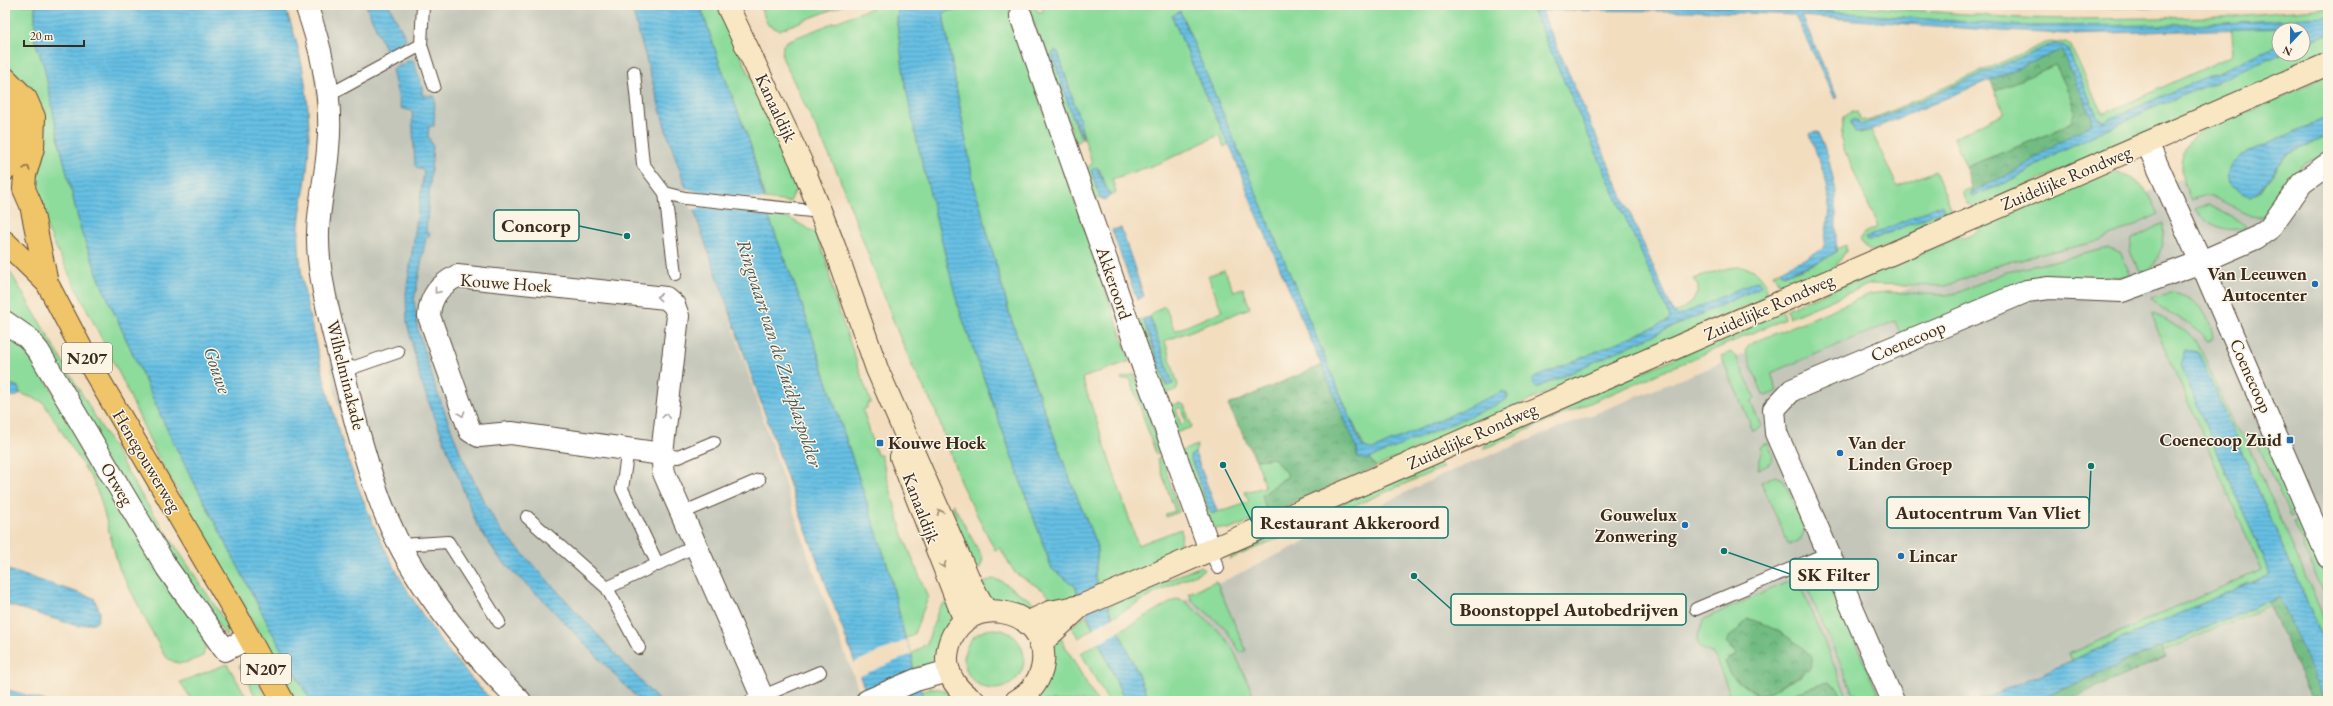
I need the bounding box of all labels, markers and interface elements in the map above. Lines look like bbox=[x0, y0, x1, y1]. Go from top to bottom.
scale bar bbox=[24, 22, 84, 48]
north arrow bbox=[2271, 22, 2311, 62]
text: 20 m bbox=[30, 28, 54, 44]
text: N bbox=[2280, 43, 2294, 59]
street label: Kanaaldijk bbox=[750, 70, 803, 147]
street label: Zuidelijke Rondweg bbox=[1997, 140, 2135, 215]
one-way arrow bbox=[23, 164, 31, 171]
callout: Concorp bbox=[494, 210, 579, 241]
text: Concorp bbox=[501, 213, 571, 238]
water label: Ringvaart van de Zuidplaspolder bbox=[731, 236, 828, 471]
street label: Akkeroord bbox=[1091, 243, 1138, 323]
place label: Van Leeuwen Autocenter bbox=[2207, 262, 2308, 306]
street label: Kouwe Hoek bbox=[459, 268, 553, 297]
street label: Zuidelijke Rondweg bbox=[1700, 268, 1837, 345]
marker: Van Leeuwen Autocenter bbox=[2310, 279, 2320, 289]
one-way arrow bbox=[435, 287, 442, 294]
one-way arrow bbox=[656, 293, 662, 302]
street label: Coenecoop bbox=[1867, 314, 1949, 367]
street label: Wilhelminakade bbox=[322, 318, 371, 432]
street label: Coenecoop bbox=[2225, 335, 2278, 417]
road number: N207 bbox=[62, 343, 112, 373]
water label: Gouwe bbox=[198, 343, 237, 398]
street label: Zuidelijke Rondweg bbox=[1403, 397, 1540, 474]
street label: Henegouwerweg bbox=[108, 405, 187, 517]
one-way arrow bbox=[457, 410, 466, 417]
one-way arrow bbox=[662, 412, 671, 419]
place label: Coenecoop Zuid bbox=[2159, 428, 2282, 451]
place label: Kouwe Hoek bbox=[888, 431, 987, 454]
place label: Van der Linden Groep bbox=[1848, 431, 1952, 475]
marker: Coenecoop Zuid bbox=[2285, 435, 2295, 445]
marker: Kouwe Hoek bbox=[875, 438, 885, 448]
marker: Van der Linden Groep bbox=[1835, 448, 1845, 458]
street label: Otweg bbox=[96, 458, 139, 510]
street label: Kanaaldijk bbox=[898, 469, 946, 547]
callout: Autocentrum Van Vliet bbox=[1887, 497, 2089, 528]
text: Autocentrum Van Vliet bbox=[1894, 500, 2081, 525]
place label: Gouwelux Zonwering bbox=[1595, 503, 1678, 547]
callout: Restaurant Akkeroord bbox=[1252, 507, 1448, 538]
one-way arrow bbox=[937, 509, 945, 516]
text: Restaurant Akkeroord bbox=[1260, 510, 1441, 535]
marker: Gouwelux Zonwering bbox=[1680, 520, 1690, 530]
place label: Lincar bbox=[1909, 544, 1958, 567]
marker: Lincar bbox=[1896, 551, 1906, 561]
callout: SK Filter bbox=[1790, 559, 1878, 590]
one-way arrow bbox=[939, 561, 947, 568]
text: SK Filter bbox=[1798, 562, 1870, 587]
callout: Boonstoppel Autobedrijven bbox=[1451, 594, 1686, 625]
text: Boonstoppel Autobedrijven bbox=[1460, 597, 1679, 622]
road number: N207 bbox=[241, 654, 291, 684]

